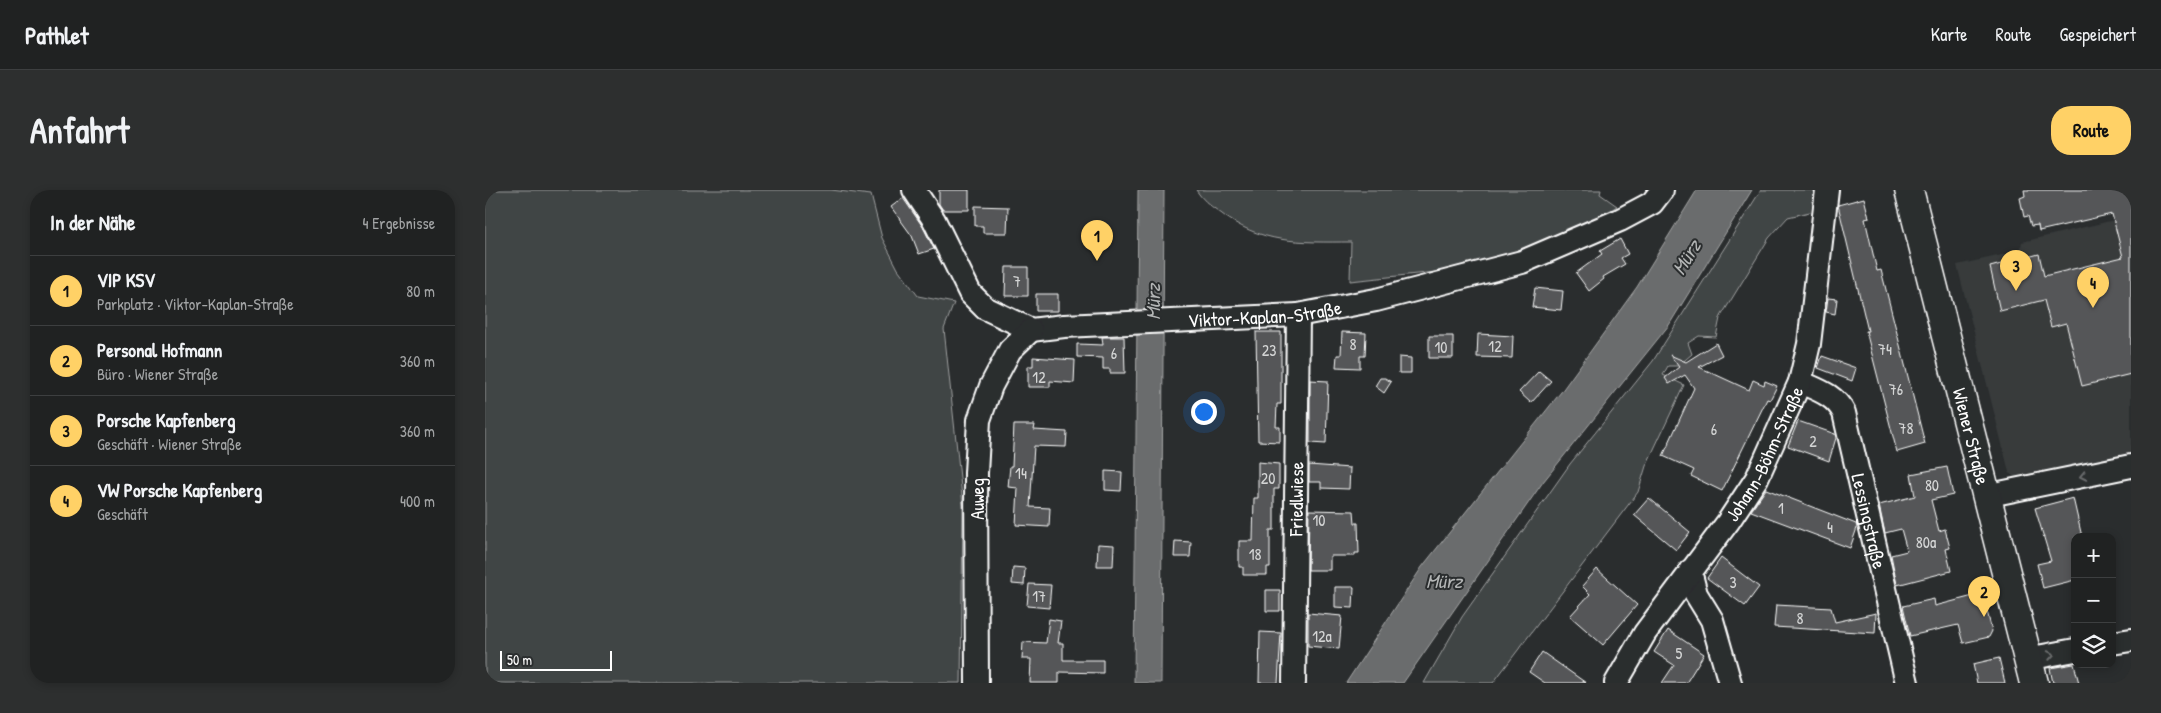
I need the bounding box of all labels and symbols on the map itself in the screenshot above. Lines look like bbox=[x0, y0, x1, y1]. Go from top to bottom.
pin: 1 bbox=[1081, 220, 1113, 261]
water label: Mürz bbox=[1665, 233, 1708, 279]
pin: 3 bbox=[2000, 250, 2032, 291]
pin: 4 bbox=[2077, 267, 2109, 308]
house number: 7 bbox=[1013, 270, 1021, 292]
water label: Mürz bbox=[1139, 282, 1166, 320]
street label: Viktor-Kaplan-Straße bbox=[1187, 294, 1344, 333]
house number: 8 bbox=[1350, 333, 1357, 355]
house number: 12 bbox=[1488, 335, 1502, 357]
house number: 10 bbox=[1435, 336, 1447, 358]
house number: 74 bbox=[1878, 338, 1892, 360]
house number: 23 bbox=[1262, 339, 1276, 361]
house number: 6 bbox=[1111, 342, 1117, 364]
house number: 12 bbox=[1032, 366, 1046, 388]
house number: 76 bbox=[1889, 378, 1903, 400]
street label: Johann-Böhm-Straße bbox=[1719, 382, 1810, 526]
street label: Wiener Straße bbox=[1947, 385, 1996, 488]
your location bbox=[1191, 399, 1217, 425]
house number: 78 bbox=[1899, 417, 1913, 439]
house number: 6 bbox=[1711, 418, 1717, 440]
house number: 2 bbox=[1809, 430, 1817, 452]
street label: Friedlwiese bbox=[1283, 461, 1309, 537]
house number: 14 bbox=[1015, 462, 1027, 484]
house number: 20 bbox=[1261, 467, 1275, 489]
one-way arrow bbox=[2079, 470, 2088, 481]
street label: Lessingstraße bbox=[1846, 471, 1893, 572]
house number: 80 bbox=[1925, 474, 1939, 496]
street label: Auweg bbox=[964, 478, 990, 520]
house number: 1 bbox=[1778, 497, 1784, 519]
house number: 10 bbox=[1313, 509, 1325, 531]
house number: 4 bbox=[1827, 516, 1833, 538]
house number: 80a bbox=[1916, 531, 1936, 553]
house number: 18 bbox=[1249, 543, 1261, 565]
water label: Mürz bbox=[1426, 567, 1464, 594]
house number: 3 bbox=[1729, 571, 1737, 593]
pin: 2 bbox=[1968, 576, 2000, 617]
house number: 17 bbox=[1032, 585, 1046, 607]
house number: 8 bbox=[1797, 607, 1804, 629]
house number: 12a bbox=[1312, 625, 1332, 647]
house number: 5 bbox=[1676, 642, 1683, 664]
scale bar bbox=[500, 648, 613, 671]
one-way arrow bbox=[2046, 650, 2055, 660]

